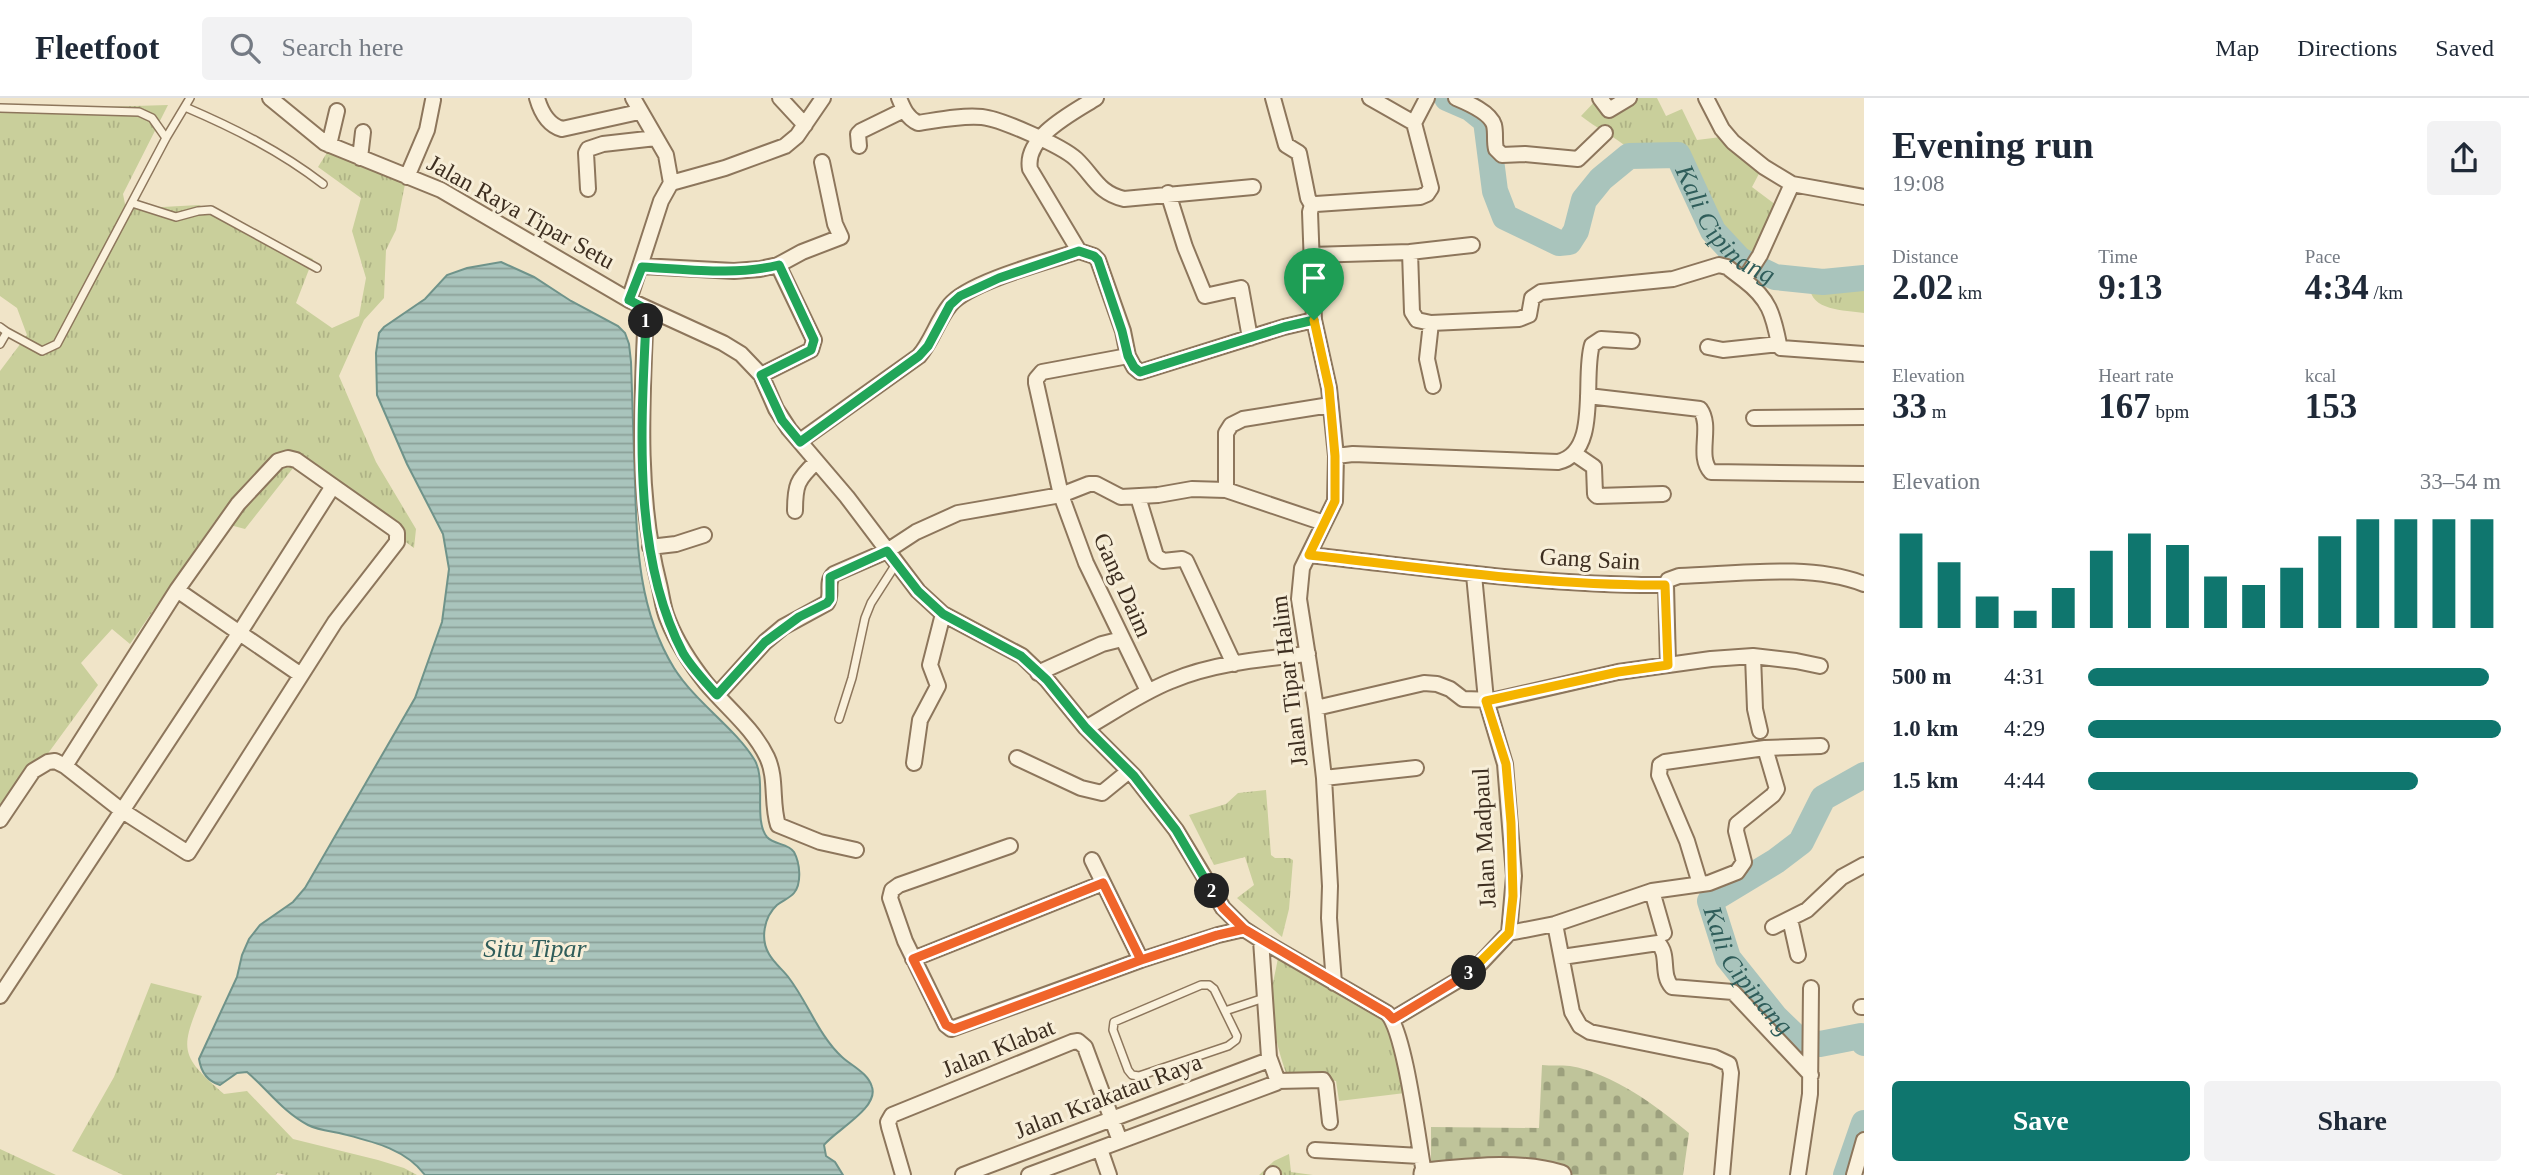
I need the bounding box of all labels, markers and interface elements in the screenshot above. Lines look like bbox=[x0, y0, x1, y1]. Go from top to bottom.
search box bbox=[202, 17, 692, 80]
icon: search bbox=[226, 29, 264, 67]
text: Fleetfoot bbox=[35, 30, 160, 66]
text: Search here bbox=[282, 33, 404, 62]
text: Map bbox=[2215, 35, 2259, 61]
text: Directions bbox=[2297, 35, 2397, 61]
text: Saved bbox=[2435, 35, 2494, 61]
button: share bbox=[2427, 121, 2501, 195]
text: Evening run bbox=[1892, 124, 2094, 166]
street label: Jalan Raya Tipar Setu bbox=[423, 150, 619, 274]
water label: Kali Cipinang bbox=[1669, 160, 1780, 290]
text: 19:08 bbox=[1892, 171, 1944, 196]
text: Distance bbox=[1892, 246, 1958, 267]
text: Time bbox=[2098, 246, 2138, 267]
text: Pace bbox=[2305, 246, 2341, 267]
pin bbox=[1284, 248, 1344, 320]
icon: arrive bbox=[1295, 259, 1333, 297]
text: 2.02 bbox=[1892, 268, 1953, 307]
text: 9:13 bbox=[2098, 268, 2162, 307]
text: 4:34 bbox=[2305, 268, 2369, 307]
text: km bbox=[1953, 282, 1982, 303]
text: /km bbox=[2369, 282, 2403, 303]
pin: 1 bbox=[628, 304, 664, 339]
text: 1 bbox=[641, 310, 650, 331]
text: Elevation bbox=[1892, 365, 1965, 386]
text: Heart rate bbox=[2098, 365, 2174, 386]
text: kcal bbox=[2305, 365, 2336, 386]
text: 33 bbox=[1892, 387, 1927, 426]
text: 167 bbox=[2098, 387, 2151, 426]
text: 153 bbox=[2305, 387, 2357, 426]
text: m bbox=[1927, 401, 1947, 422]
text: bpm bbox=[2151, 401, 2189, 422]
text: Elevation bbox=[1892, 469, 1980, 494]
text: 33–54 m bbox=[2420, 469, 2501, 494]
street label: Gang Daim bbox=[1088, 529, 1158, 641]
street label: Gang Sain bbox=[1539, 543, 1641, 575]
street label: Jalan Tipar Halim bbox=[1266, 594, 1312, 768]
text: 500 m bbox=[1892, 664, 1951, 689]
text: 4:31 bbox=[2004, 664, 2045, 689]
text: 1.0 km bbox=[1892, 716, 1958, 741]
text: 4:29 bbox=[2004, 716, 2045, 741]
street label: Jalan Madpaul bbox=[1467, 767, 1501, 909]
text: 1.5 km bbox=[1892, 768, 1958, 793]
text: 4:44 bbox=[2004, 768, 2045, 793]
pin: 2 bbox=[1194, 874, 1230, 908]
text: 2 bbox=[1207, 880, 1216, 901]
water label: Kali Cipinang bbox=[1697, 902, 1798, 1041]
water label: Situ Tipar bbox=[483, 934, 588, 963]
pin: 3 bbox=[1452, 956, 1486, 990]
text: 3 bbox=[1464, 962, 1473, 983]
street label: Jalan Klabat bbox=[938, 1013, 1058, 1082]
street label: Jalan Krakatau Raya bbox=[1011, 1048, 1206, 1144]
button: Save bbox=[1892, 1081, 2190, 1161]
button: Share bbox=[2204, 1081, 2501, 1161]

